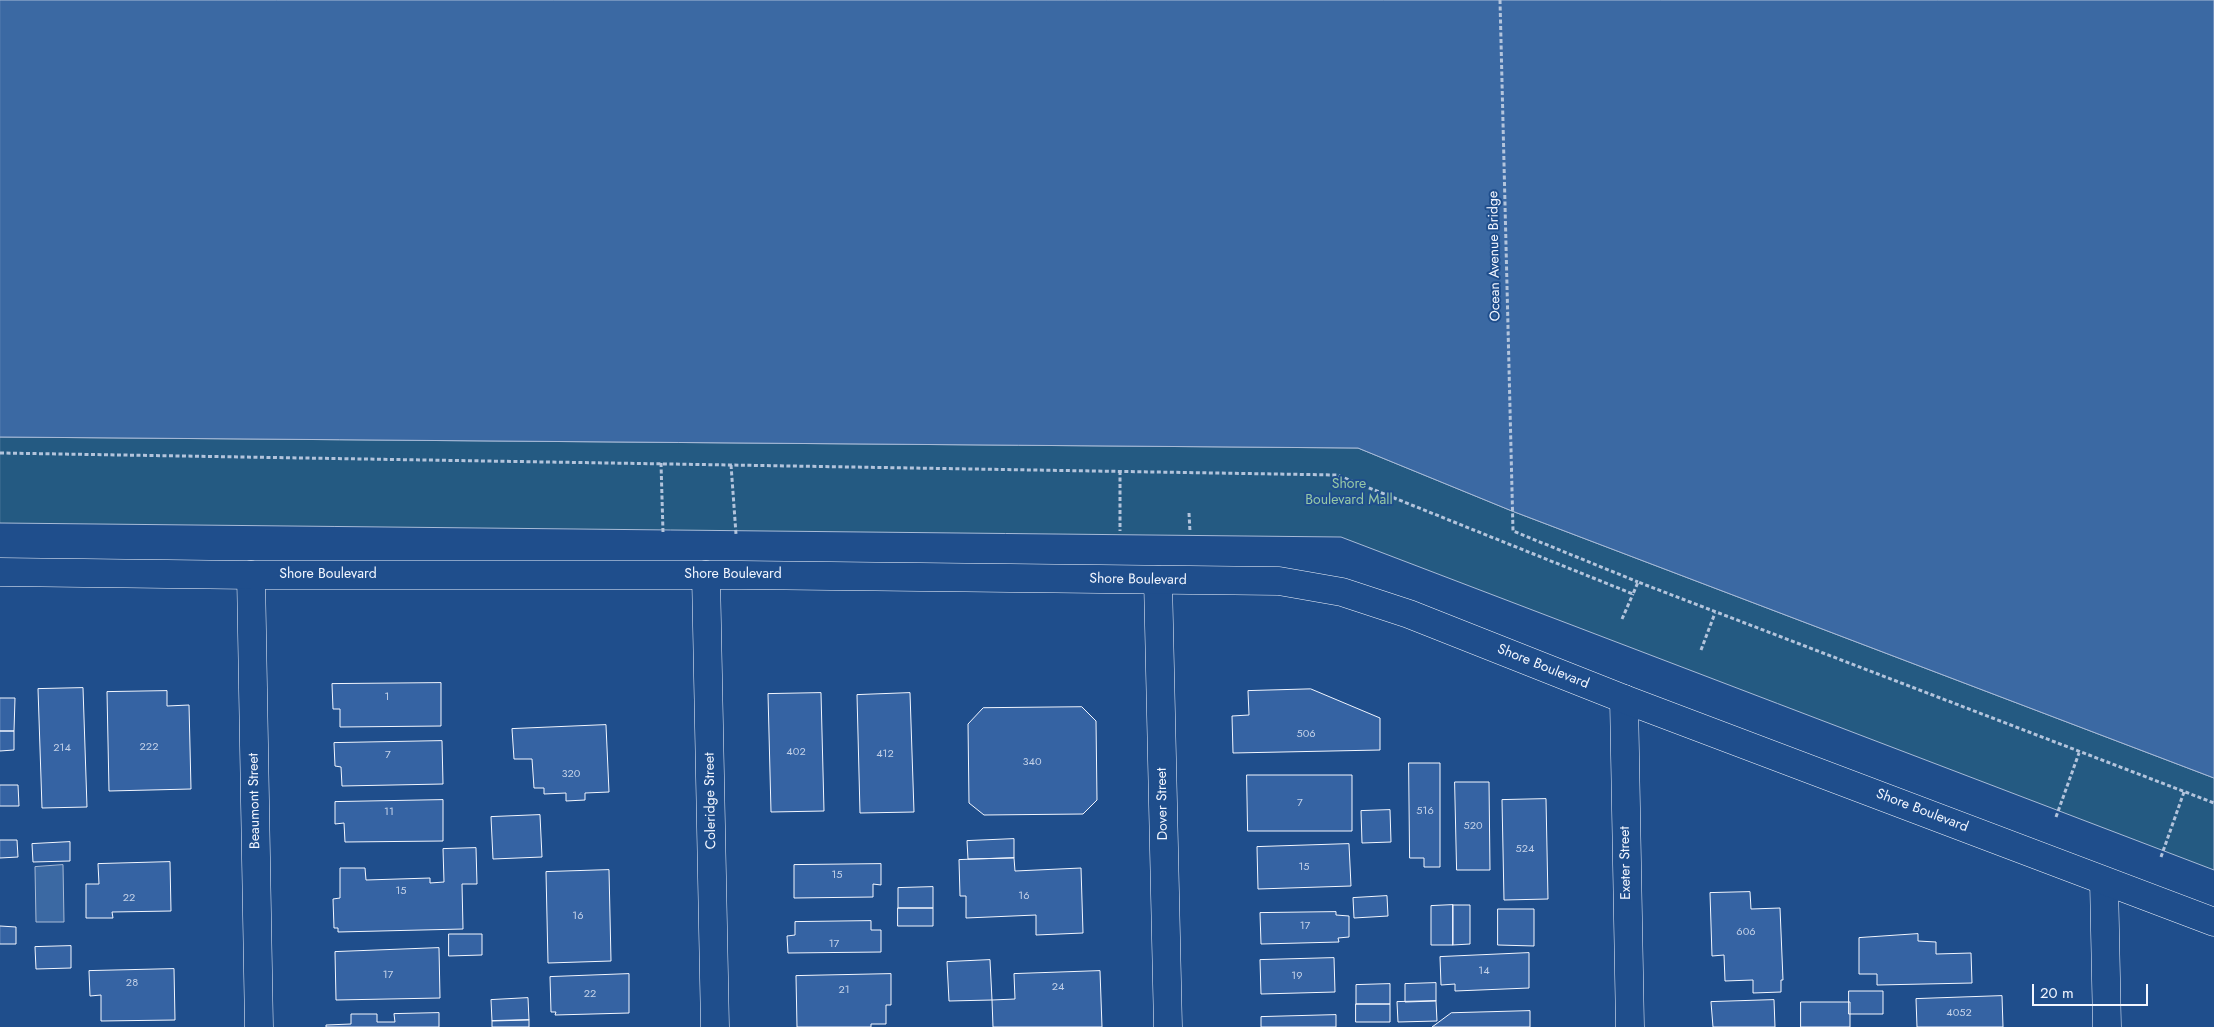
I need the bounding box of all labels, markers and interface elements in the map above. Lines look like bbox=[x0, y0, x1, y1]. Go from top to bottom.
street label: Ocean Avenue Bridge bbox=[1485, 191, 1505, 321]
park label: Shore Boulevard Mall bbox=[1305, 477, 1393, 510]
street label: Shore Boulevard bbox=[279, 567, 377, 583]
street label: Shore Boulevard bbox=[684, 567, 782, 583]
street label: Shore Boulevard bbox=[1089, 571, 1187, 589]
street label: Shore Boulevard bbox=[1495, 641, 1591, 693]
house number: 1 bbox=[385, 690, 389, 704]
house number: 506 bbox=[1296, 727, 1316, 741]
house number: 222 bbox=[140, 740, 158, 754]
house number: 214 bbox=[53, 741, 71, 755]
house number: 402 bbox=[786, 745, 806, 759]
house number: 412 bbox=[876, 747, 894, 761]
house number: 7 bbox=[385, 748, 391, 762]
street label: Coleridge Street bbox=[702, 752, 720, 850]
street label: Beaumont Street bbox=[246, 753, 264, 849]
house number: 340 bbox=[1022, 755, 1042, 769]
house number: 320 bbox=[562, 767, 580, 781]
street label: Dover Street bbox=[1154, 768, 1172, 840]
street label: Shore Boulevard bbox=[1874, 786, 1970, 836]
house number: 7 bbox=[1297, 796, 1303, 810]
house number: 516 bbox=[1416, 804, 1434, 818]
house number: 11 bbox=[384, 805, 394, 819]
house number: 520 bbox=[1463, 819, 1483, 833]
street label: Exeter Street bbox=[1617, 826, 1635, 900]
house number: 524 bbox=[1516, 842, 1534, 856]
house number: 15 bbox=[1298, 860, 1310, 874]
house number: 15 bbox=[831, 868, 843, 882]
house number: 15 bbox=[395, 884, 407, 898]
house number: 16 bbox=[1018, 889, 1030, 903]
house number: 22 bbox=[123, 891, 135, 905]
house number: 16 bbox=[572, 909, 584, 923]
house number: 17 bbox=[1300, 919, 1310, 933]
house number: 606 bbox=[1736, 925, 1756, 939]
house number: 17 bbox=[829, 937, 839, 951]
house number: 14 bbox=[1478, 964, 1490, 978]
house number: 17 bbox=[383, 968, 393, 982]
house number: 19 bbox=[1291, 969, 1303, 983]
scale bar bbox=[2034, 974, 2150, 1006]
house number: 28 bbox=[126, 976, 138, 990]
house number: 24 bbox=[1052, 980, 1064, 994]
text: 20 m bbox=[2040, 982, 2074, 1004]
house number: 21 bbox=[838, 983, 850, 997]
house number: 22 bbox=[584, 987, 596, 1001]
house number: 4052 bbox=[1946, 1006, 1972, 1020]

